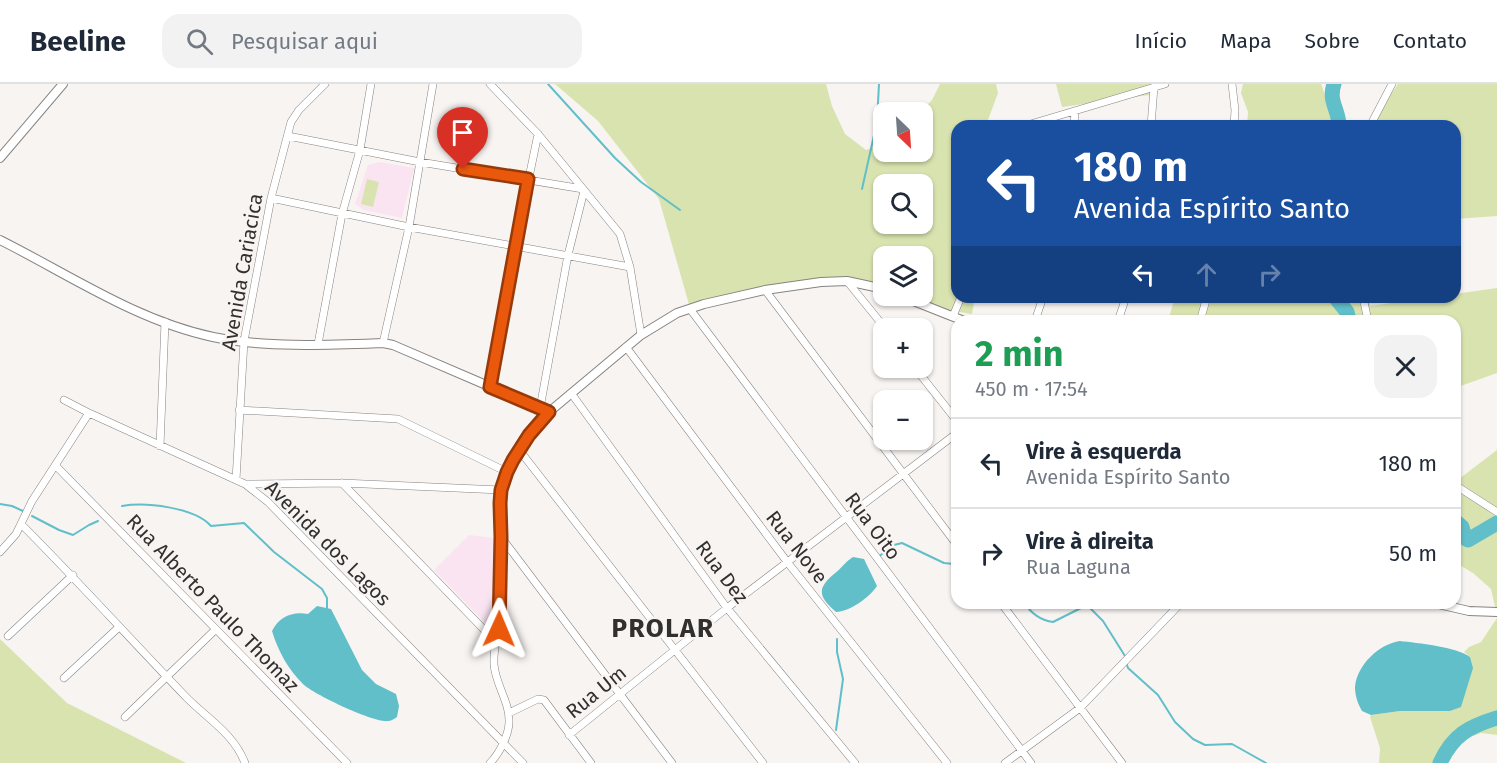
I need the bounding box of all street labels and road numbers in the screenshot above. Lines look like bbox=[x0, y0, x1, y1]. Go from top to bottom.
street label: Avenida Cariacica bbox=[216, 192, 268, 352]
street label: Avenida dos Lagos bbox=[260, 475, 396, 611]
street label: Rua Oito bbox=[840, 488, 906, 564]
street label: Rua Nove bbox=[761, 506, 833, 588]
street label: Rua Alberto Paulo Thomaz bbox=[122, 509, 304, 697]
street label: Rua Dez bbox=[691, 536, 753, 608]
street label: Rua Um bbox=[561, 661, 631, 723]

